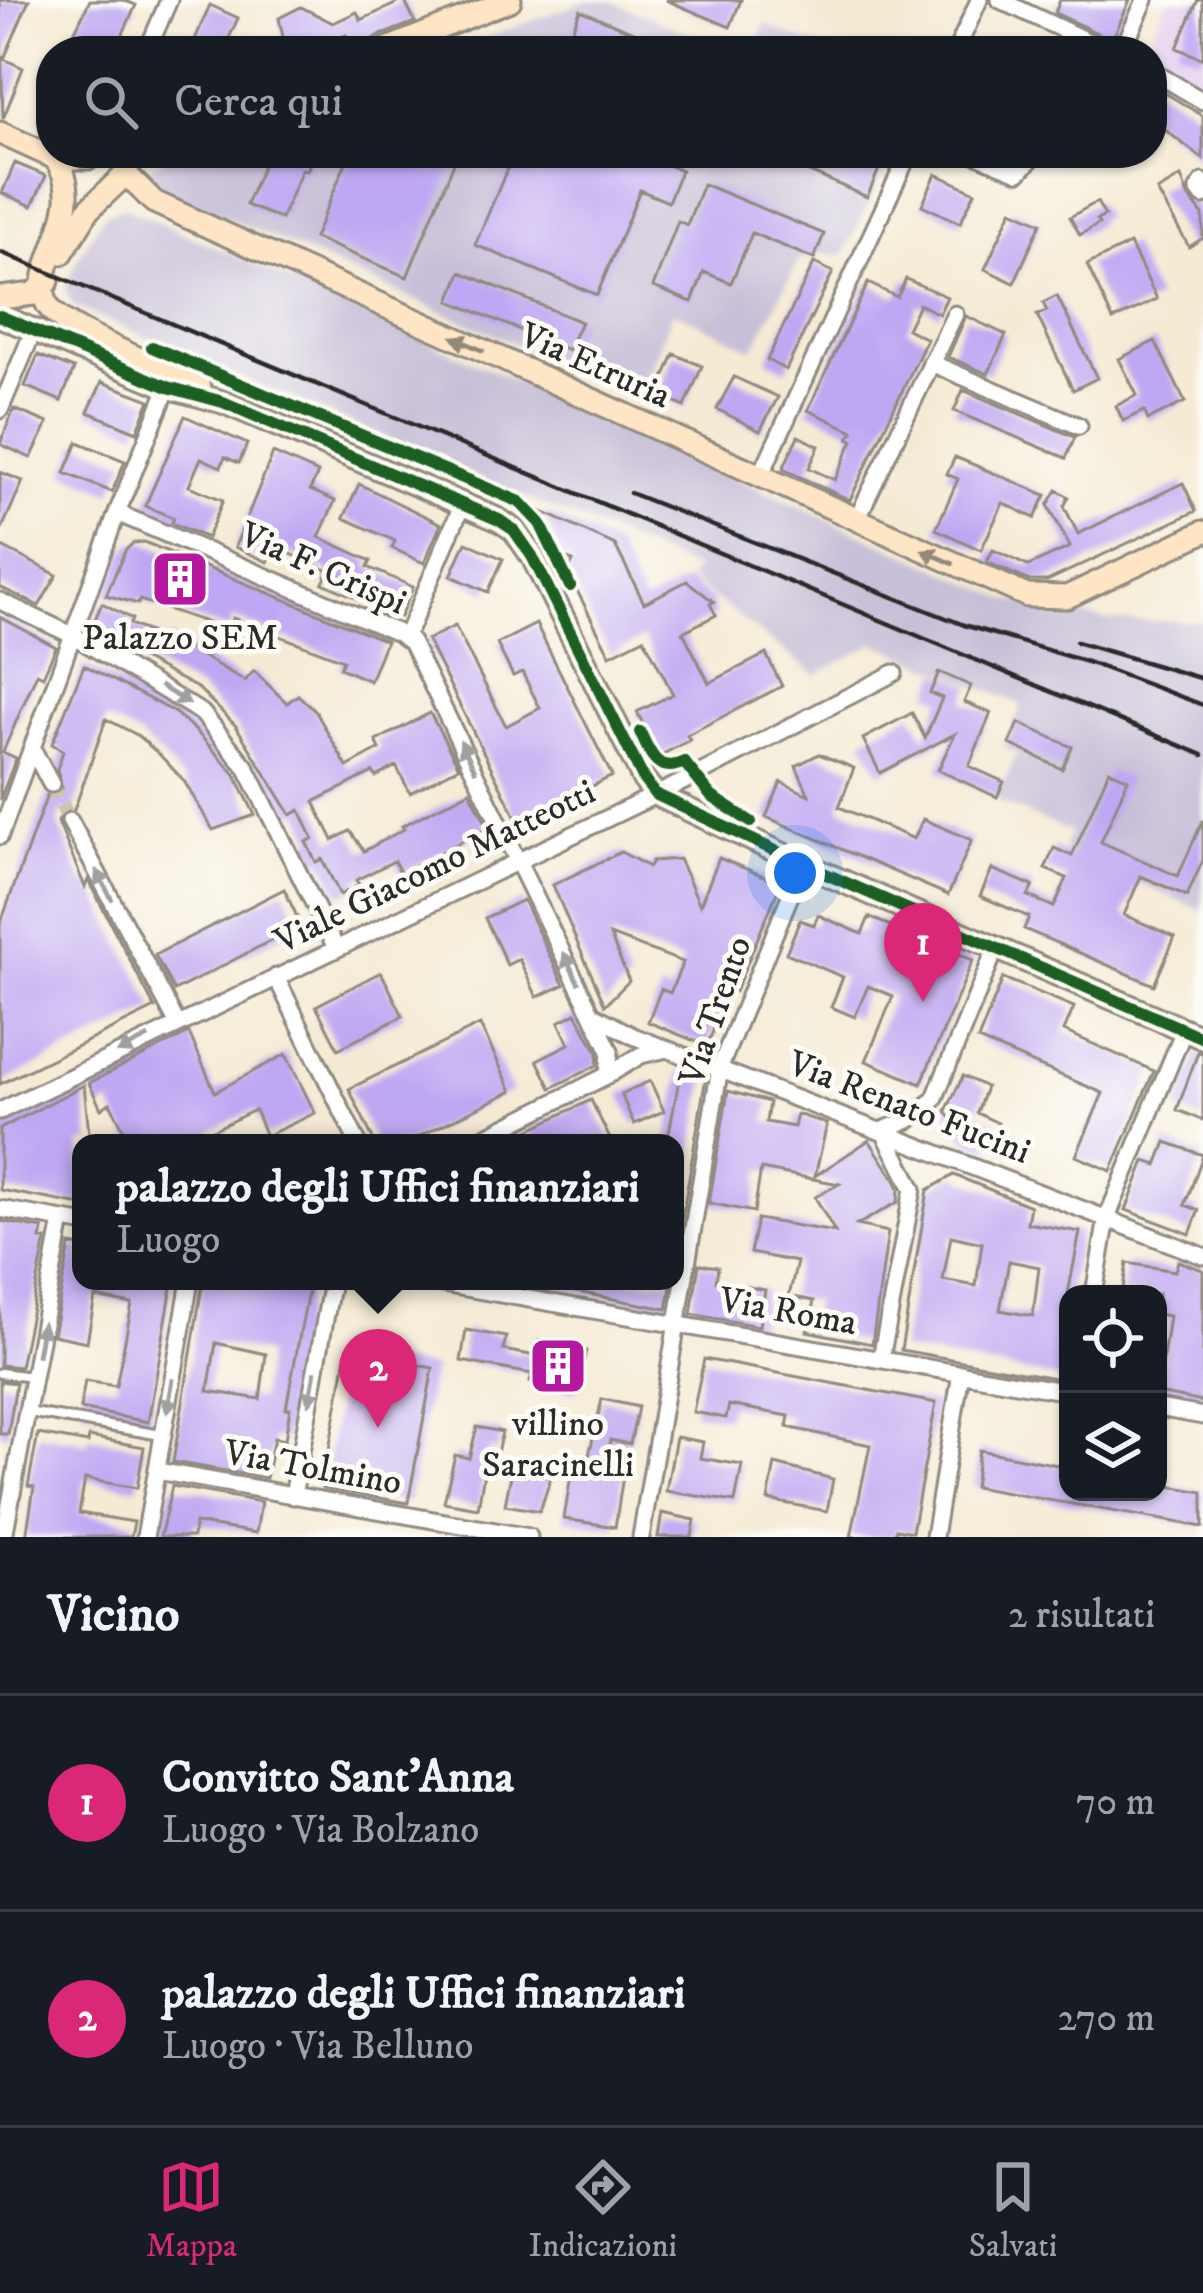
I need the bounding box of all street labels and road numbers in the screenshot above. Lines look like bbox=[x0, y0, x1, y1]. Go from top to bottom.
street label: Via Etruria bbox=[512, 312, 678, 419]
street label: Via F. Crispi bbox=[232, 512, 413, 626]
street label: Viale Giacomo Matteotti bbox=[266, 770, 603, 965]
street label: Via Trento bbox=[669, 931, 762, 1092]
street label: Via Renato Fucini bbox=[781, 1041, 1036, 1175]
street label: Via Roma bbox=[715, 1278, 861, 1346]
street label: Via Tolmino bbox=[220, 1430, 405, 1506]

